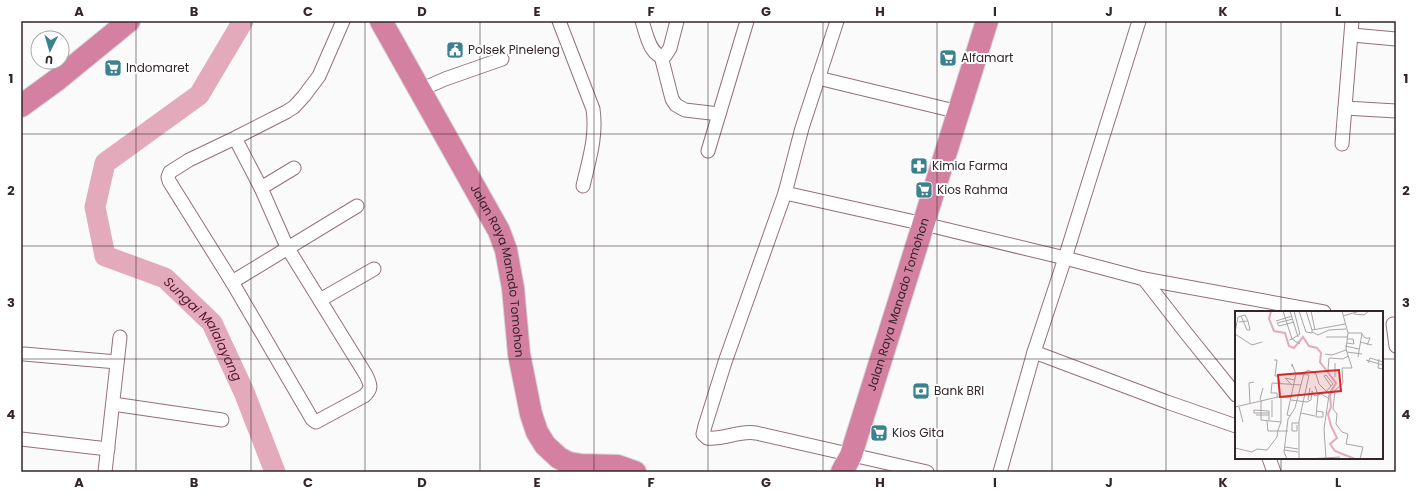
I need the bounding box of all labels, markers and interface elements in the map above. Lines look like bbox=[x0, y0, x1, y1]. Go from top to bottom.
text: A bbox=[74, 2, 84, 21]
text: B bbox=[190, 2, 199, 21]
text: C bbox=[303, 2, 313, 21]
text: D bbox=[417, 2, 427, 21]
text: E bbox=[533, 2, 541, 21]
text: F bbox=[647, 2, 655, 21]
text: G bbox=[761, 2, 771, 21]
text: H bbox=[875, 2, 885, 21]
text: I bbox=[993, 2, 997, 21]
text: J bbox=[1105, 2, 1113, 21]
text: K bbox=[1218, 2, 1228, 21]
text: L bbox=[1335, 2, 1341, 21]
north arrow bbox=[30, 30, 70, 70]
public building icon: Polsek Pineleng bbox=[445, 40, 465, 60]
place label: Polsek Pineleng bbox=[468, 41, 560, 58]
supermarket icon: Alfamart bbox=[938, 48, 958, 68]
place label: Alfamart bbox=[961, 49, 1013, 66]
text: U bbox=[44, 52, 54, 68]
supermarket icon: Indomaret bbox=[103, 58, 123, 78]
place label: Indomaret bbox=[126, 59, 189, 76]
text: 1 bbox=[9, 69, 13, 88]
text: 1 bbox=[1404, 69, 1408, 88]
pharmacy icon: Kimia Farma bbox=[909, 156, 929, 176]
place label: Kimia Farma bbox=[932, 157, 1008, 174]
supermarket icon: Kios Rahma bbox=[914, 180, 934, 200]
text: 2 bbox=[7, 181, 15, 200]
street label: Jalan Raya Manado Tomohon bbox=[466, 181, 528, 358]
place label: Kios Rahma bbox=[937, 181, 1008, 198]
text: 2 bbox=[1402, 181, 1410, 200]
street label: Jalan Raya Manado Tomohon bbox=[863, 216, 933, 393]
water label: Sungai Malalayang bbox=[159, 273, 247, 384]
text: 3 bbox=[7, 293, 15, 312]
text: 3 bbox=[1402, 293, 1410, 312]
inset map bbox=[1235, 311, 1383, 459]
bank icon: Bank BRI bbox=[911, 381, 931, 401]
place label: Bank BRI bbox=[934, 382, 984, 399]
text: 4 bbox=[7, 405, 16, 424]
text: 4 bbox=[1402, 405, 1411, 424]
supermarket icon: Kios Gita bbox=[869, 423, 889, 443]
place label: Kios Gita bbox=[892, 424, 944, 441]
text: A bbox=[74, 473, 84, 492]
text: B bbox=[190, 473, 199, 492]
text: C bbox=[303, 473, 313, 492]
text: D bbox=[417, 473, 427, 492]
text: E bbox=[533, 473, 541, 492]
text: F bbox=[647, 473, 655, 492]
text: G bbox=[761, 473, 771, 492]
text: H bbox=[875, 473, 885, 492]
text: I bbox=[993, 473, 997, 492]
text: J bbox=[1105, 473, 1113, 492]
text: K bbox=[1218, 473, 1228, 492]
text: L bbox=[1335, 473, 1341, 492]

